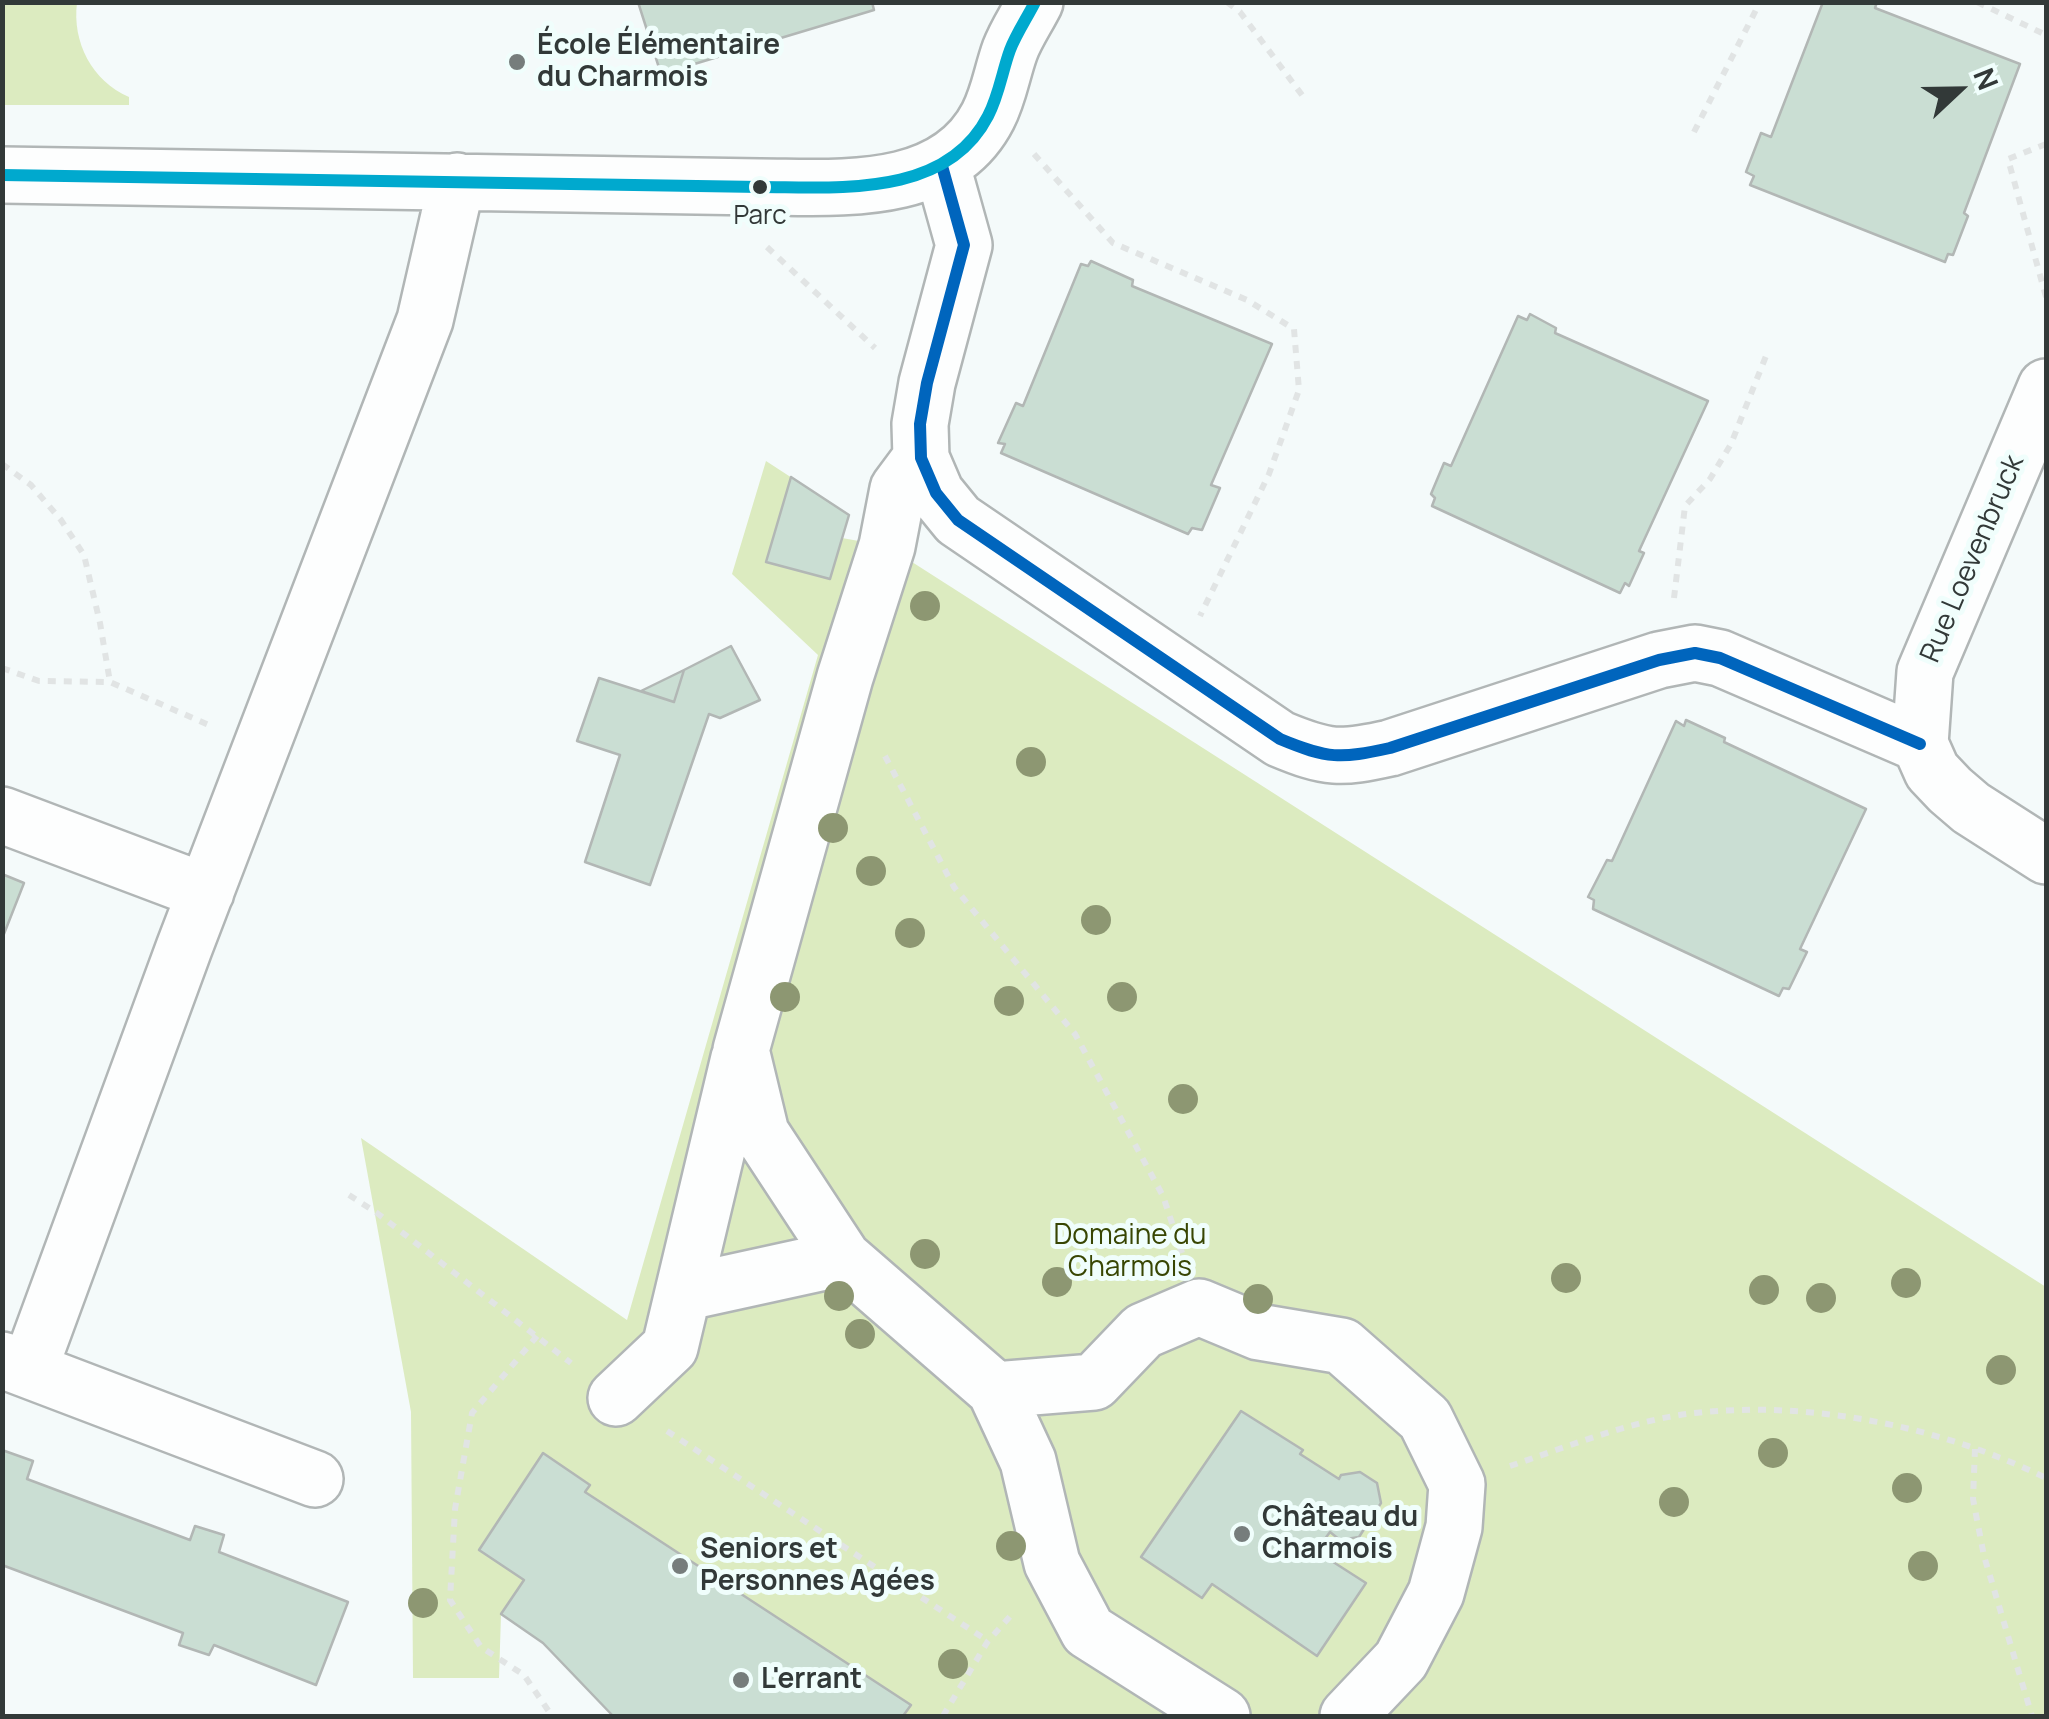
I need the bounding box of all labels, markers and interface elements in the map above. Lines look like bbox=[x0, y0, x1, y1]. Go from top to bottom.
place label: École Élémentaire du Charmois bbox=[537, 29, 780, 95]
north arrow bbox=[1909, 40, 2009, 140]
marker: École Élémentaire du Charmois bbox=[506, 51, 528, 73]
text: N bbox=[1965, 62, 2008, 95]
marker: Parc bbox=[750, 177, 770, 197]
place label: Parc bbox=[733, 201, 787, 233]
street label: Rue Loevenbruck bbox=[1914, 450, 2032, 668]
park label: Domaine du Charmois bbox=[1054, 1219, 1206, 1285]
place label: Château du Charmois bbox=[1262, 1501, 1418, 1567]
marker: Château du Charmois bbox=[1231, 1523, 1253, 1545]
place label: Seniors et Personnes Agées bbox=[700, 1533, 935, 1599]
marker: Seniors et Personnes Agées bbox=[669, 1555, 691, 1577]
place label: L'errant bbox=[761, 1663, 862, 1697]
marker: L'errant bbox=[730, 1669, 752, 1691]

